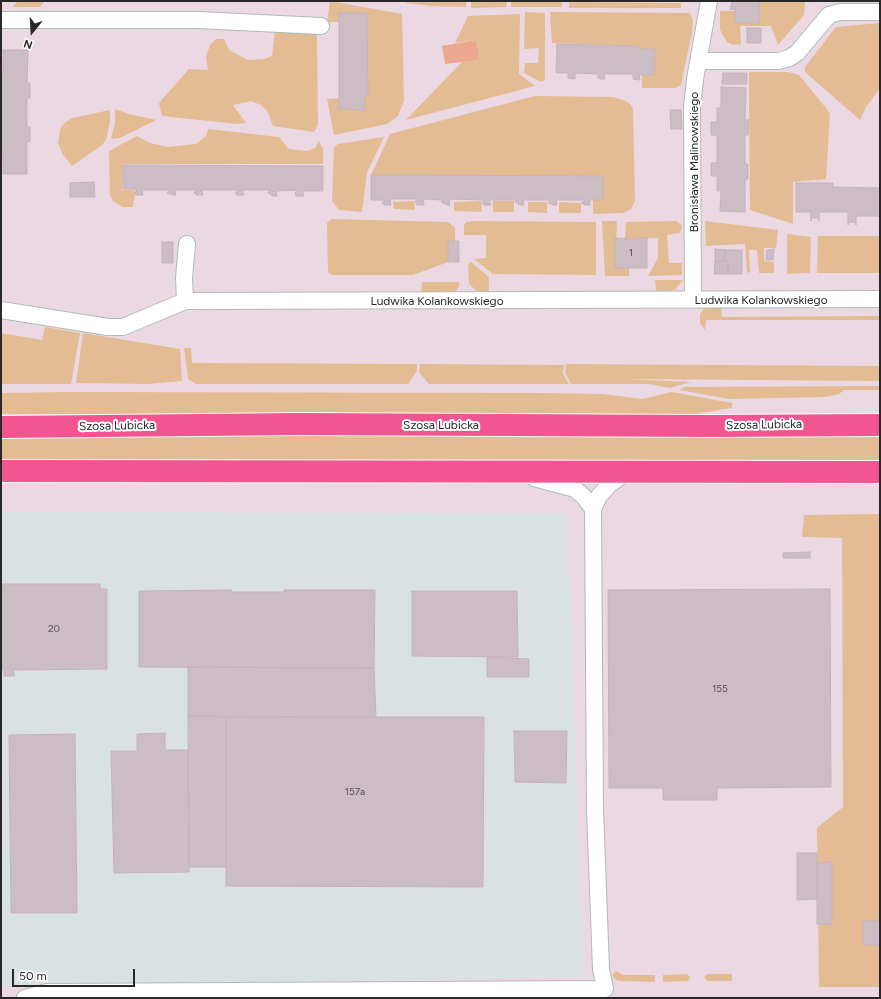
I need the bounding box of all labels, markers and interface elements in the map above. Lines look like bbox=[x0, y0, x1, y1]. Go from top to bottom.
north arrow bbox=[12, 12, 52, 52]
text: N bbox=[22, 36, 34, 51]
street label: Bronisława Malinowskiego bbox=[687, 92, 701, 232]
house number: 1 bbox=[629, 247, 633, 259]
street label: Ludwika Kolankowskiego bbox=[694, 293, 828, 307]
street label: Ludwika Kolankowskiego bbox=[370, 294, 504, 308]
street label: Szosa Lubicka bbox=[726, 417, 802, 433]
street label: Szosa Lubicka bbox=[79, 418, 155, 434]
street label: Szosa Lubicka bbox=[403, 418, 479, 432]
house number: 20 bbox=[48, 623, 60, 635]
house number: 155 bbox=[712, 683, 728, 695]
house number: 157a bbox=[345, 786, 365, 798]
scale bar bbox=[14, 961, 137, 987]
text: 50 m bbox=[19, 969, 47, 983]

